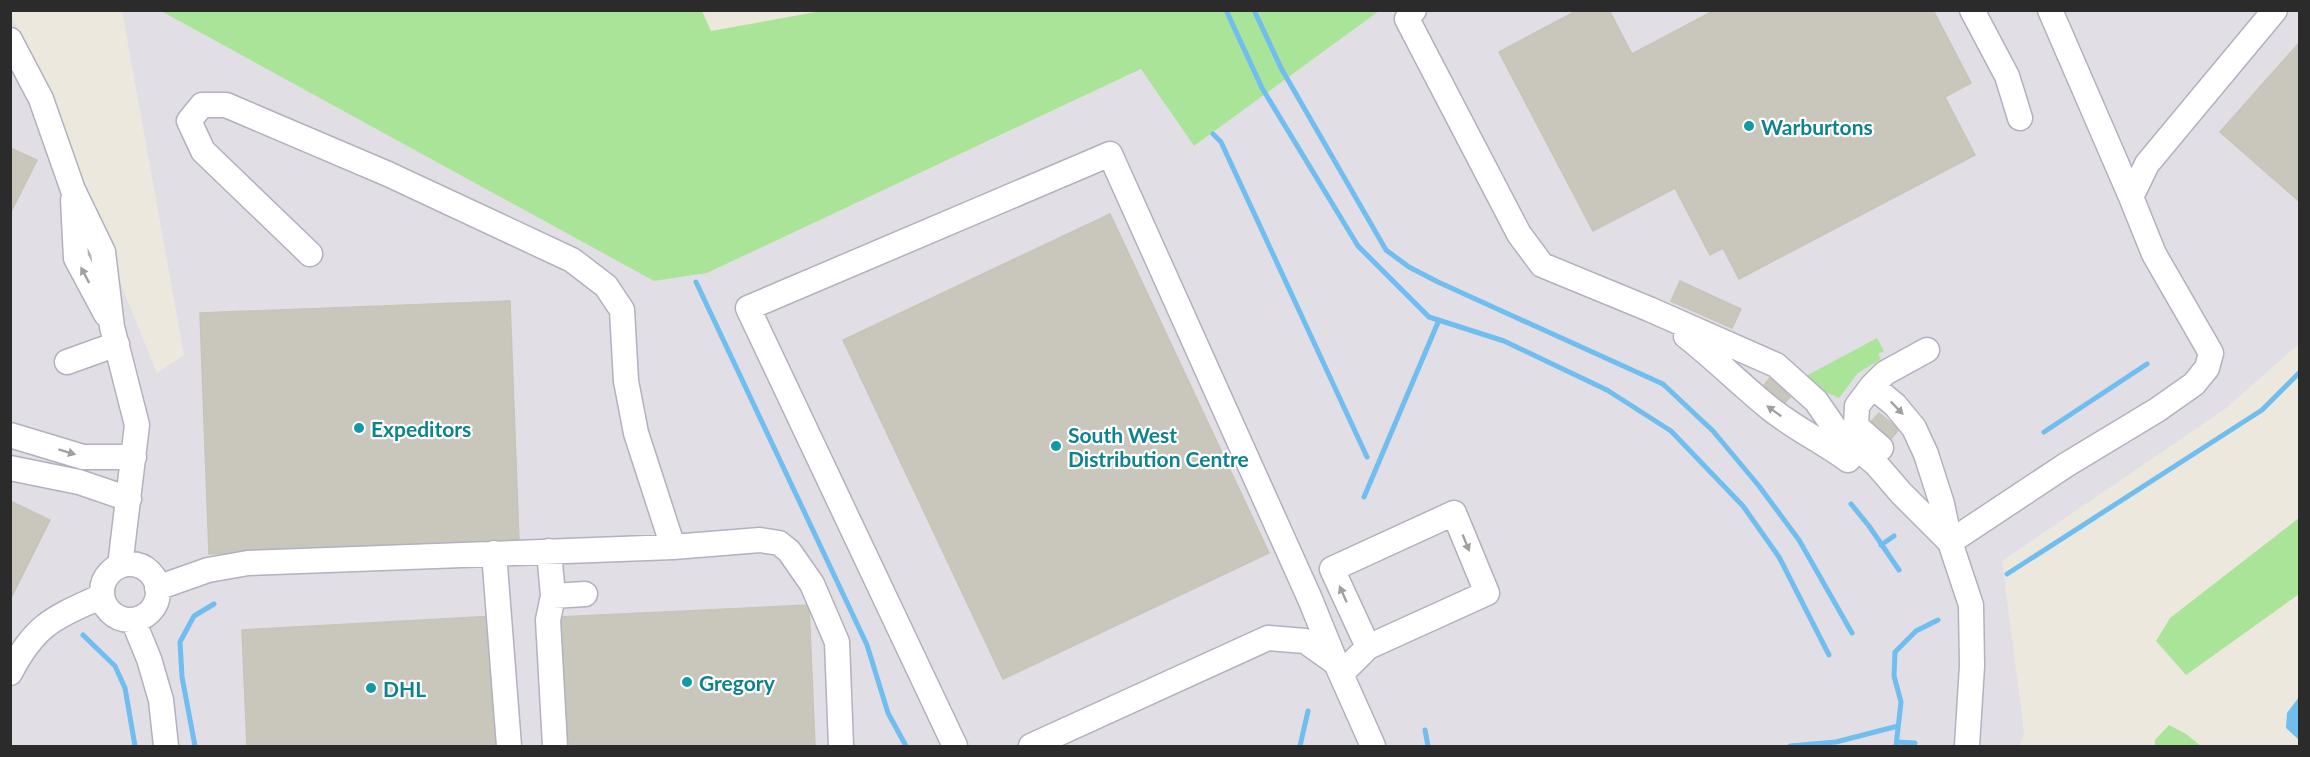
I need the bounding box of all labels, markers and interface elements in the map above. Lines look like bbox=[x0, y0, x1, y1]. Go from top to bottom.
place label: Warburtons bbox=[1761, 114, 1873, 139]
marker: Warburtons bbox=[1742, 119, 1756, 133]
one-way arrow bbox=[80, 266, 90, 283]
one-way arrow bbox=[1890, 401, 1904, 416]
one-way arrow bbox=[1767, 405, 1783, 417]
place label: Expeditors bbox=[371, 416, 471, 441]
marker: Expeditors bbox=[352, 421, 366, 435]
place label: South West Distribution Centre bbox=[1068, 422, 1249, 471]
marker: South West Distribution Centre bbox=[1049, 439, 1063, 453]
one-way arrow bbox=[58, 448, 76, 457]
one-way arrow bbox=[1462, 534, 1471, 552]
one-way arrow bbox=[1338, 585, 1348, 603]
place label: Gregory bbox=[699, 670, 776, 695]
marker: Gregory bbox=[680, 675, 694, 689]
place label: DHL bbox=[383, 676, 426, 701]
marker: DHL bbox=[364, 681, 378, 695]

